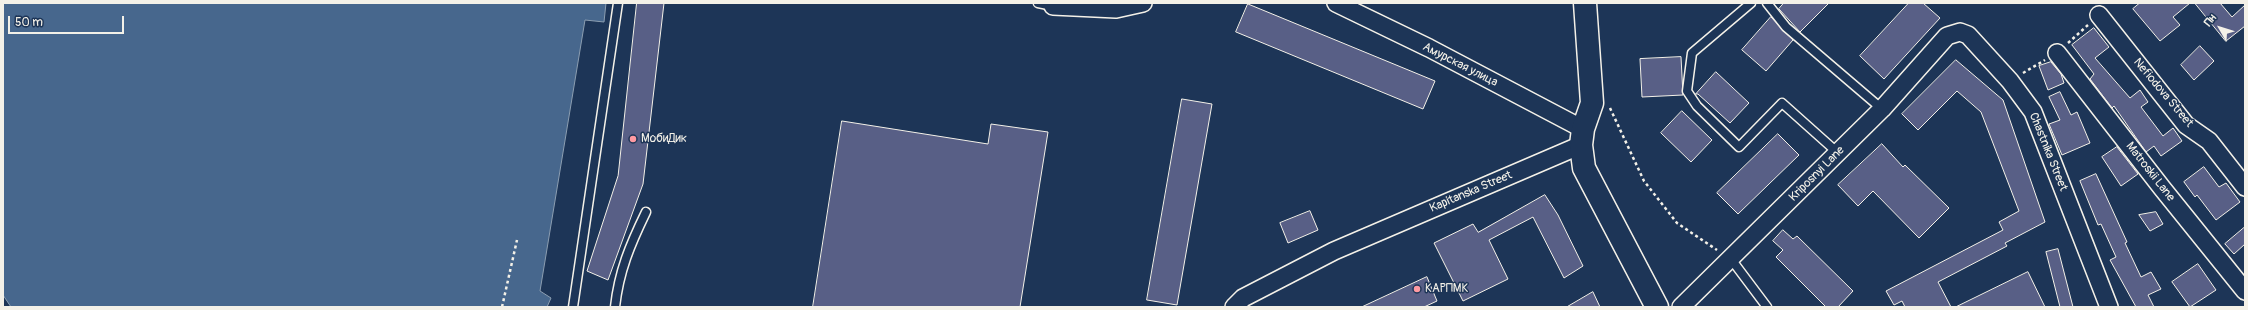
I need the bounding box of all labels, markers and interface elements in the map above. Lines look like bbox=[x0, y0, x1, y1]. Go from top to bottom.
scale bar bbox=[10, 8, 126, 34]
north arrow bbox=[2200, 8, 2240, 48]
text: Пн bbox=[2201, 11, 2219, 29]
text: 50 m bbox=[15, 15, 43, 30]
street label: Амурская улица bbox=[1420, 40, 1500, 90]
street label: Nefiodova Street bbox=[2130, 56, 2196, 130]
street label: Chastnika Street bbox=[2026, 111, 2070, 193]
place label: МобиДик bbox=[641, 132, 687, 146]
marker: МобиДик bbox=[628, 134, 638, 144]
street label: Matroskii Lane bbox=[2122, 140, 2178, 204]
street label: Kriposnyi Lane bbox=[1786, 143, 1848, 205]
street label: Kapitanska Street bbox=[1428, 168, 1514, 216]
place label: КАРПМК bbox=[1425, 282, 1468, 296]
marker: КАРПМК bbox=[1412, 284, 1422, 294]

